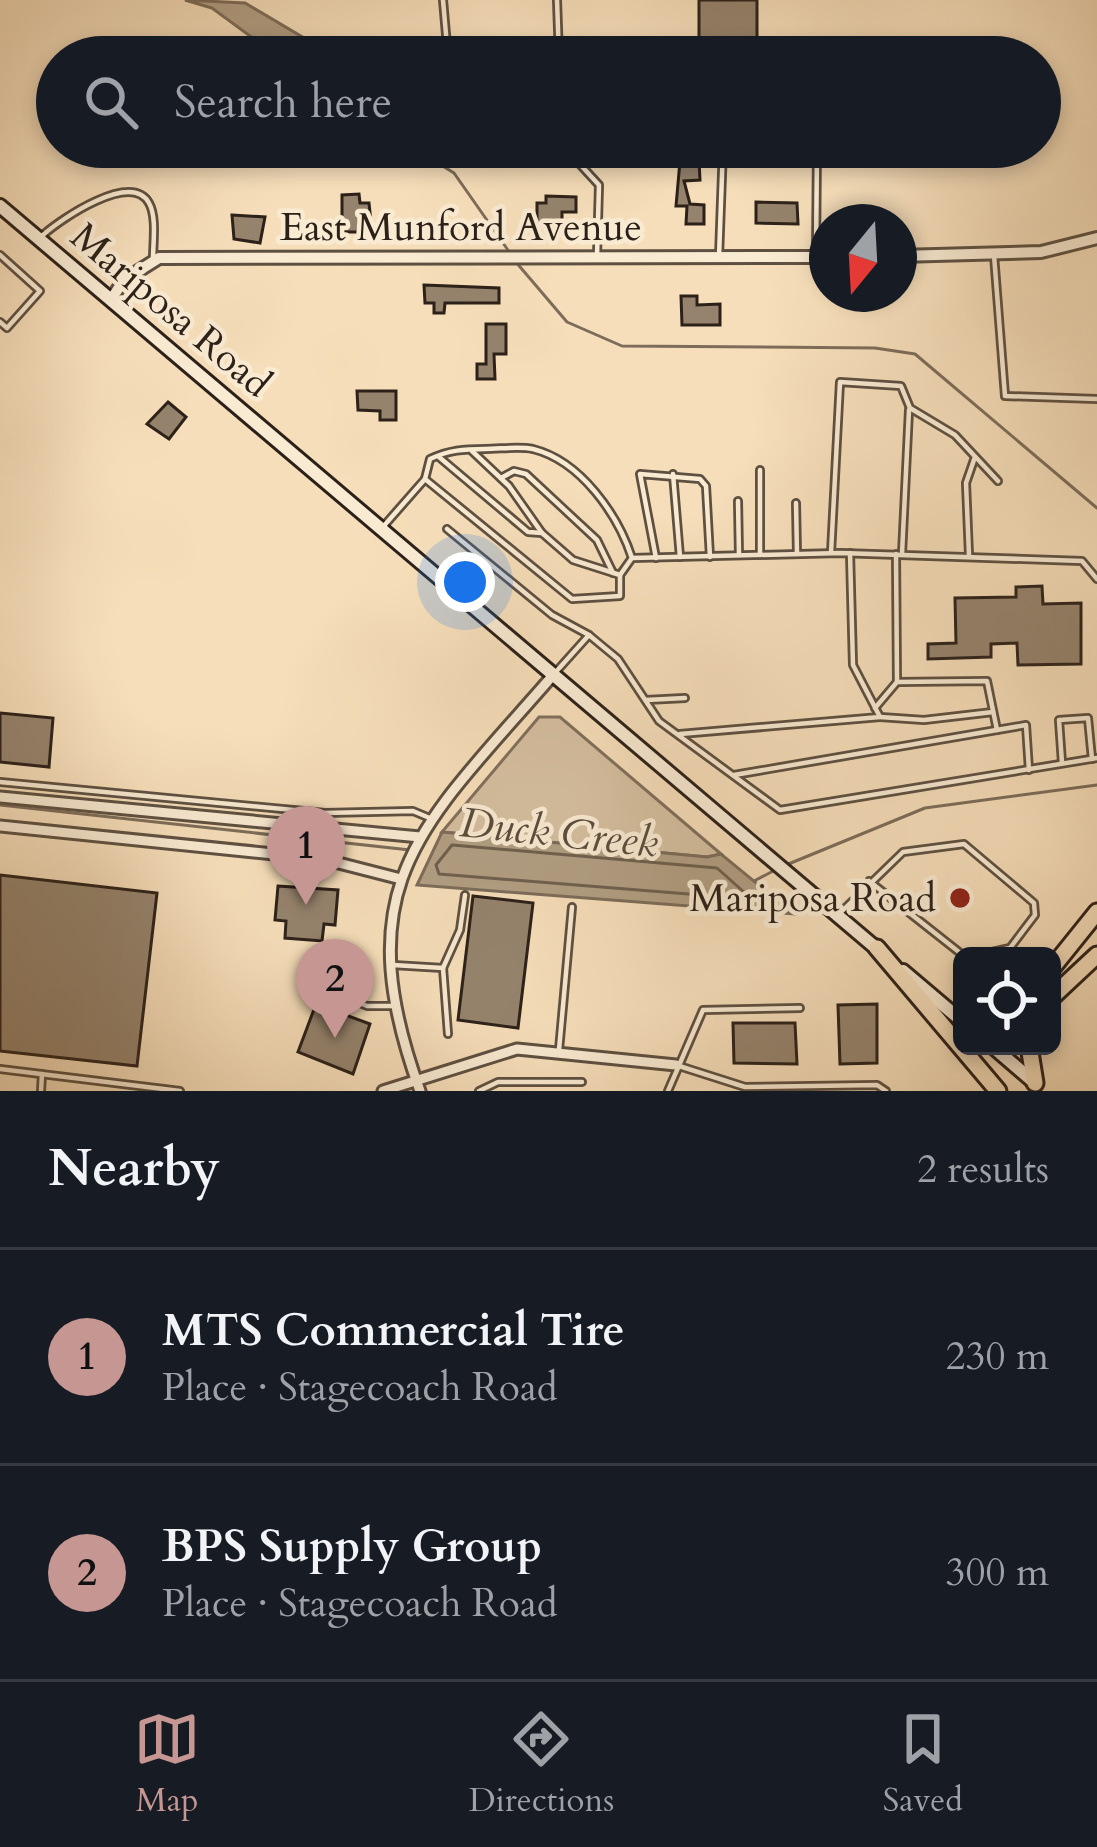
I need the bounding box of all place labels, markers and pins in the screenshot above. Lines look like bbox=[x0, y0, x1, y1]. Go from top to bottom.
pin: 1 bbox=[267, 806, 345, 905]
place label: Mariposa Road bbox=[689, 872, 936, 925]
marker: Mariposa Road bbox=[947, 885, 973, 911]
pin: 2 bbox=[296, 939, 374, 1038]

